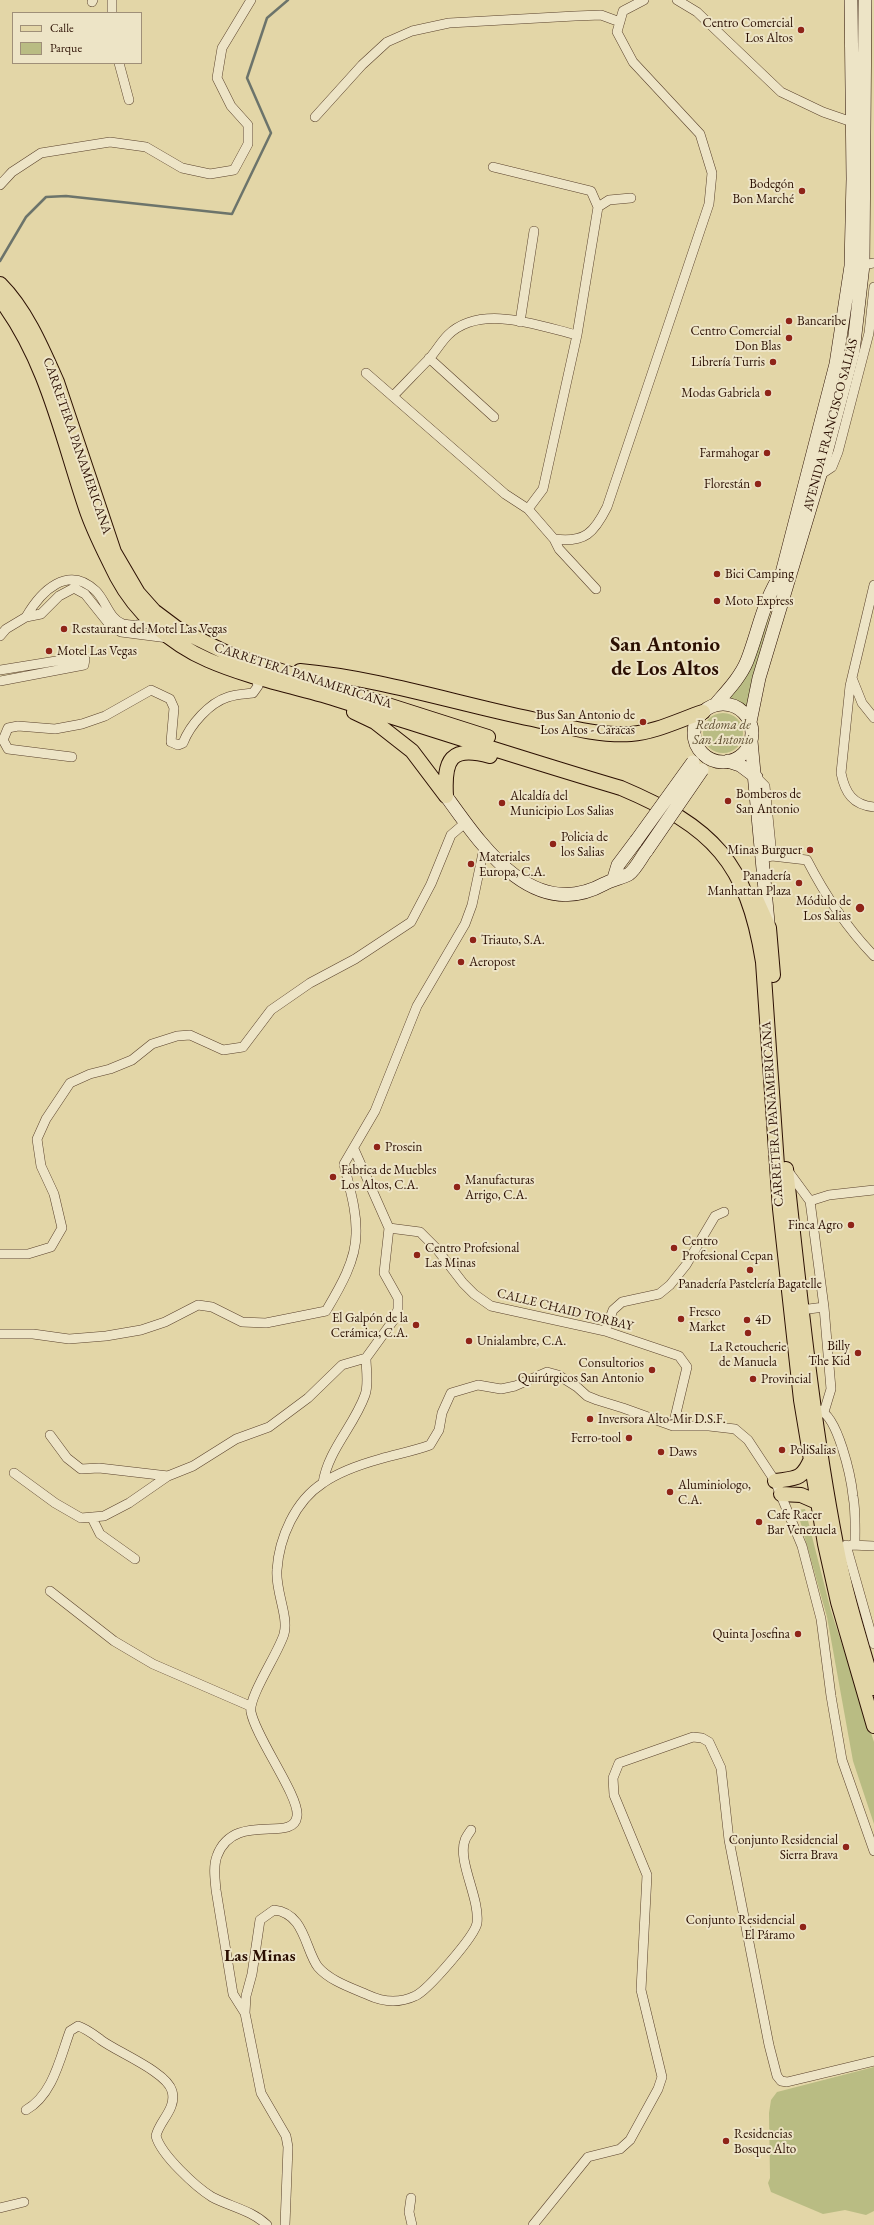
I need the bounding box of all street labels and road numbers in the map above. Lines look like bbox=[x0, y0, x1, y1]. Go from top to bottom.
street label: AVENIDA FRANCISCO SALIAS bbox=[800, 337, 862, 513]
street label: CARRETERA PANAMERICANA bbox=[39, 355, 115, 537]
street label: CARRETERA PANAMERICANA bbox=[212, 640, 394, 712]
street label: CARRETERA PANAMERICANA bbox=[759, 1021, 787, 1207]
street label: CALLE CHAID TORBAY bbox=[495, 1286, 635, 1334]

